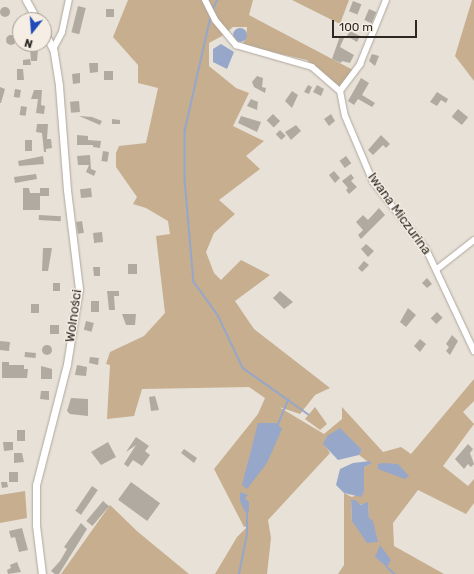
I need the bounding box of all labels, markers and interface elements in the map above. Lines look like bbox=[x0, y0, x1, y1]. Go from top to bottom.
north arrow bbox=[12, 12, 52, 52]
scale bar bbox=[334, 12, 419, 38]
text: 100 m bbox=[339, 20, 373, 34]
text: N bbox=[23, 36, 34, 50]
street label: Iwana Miczurina bbox=[364, 170, 434, 258]
street label: Wolności bbox=[63, 289, 85, 343]

